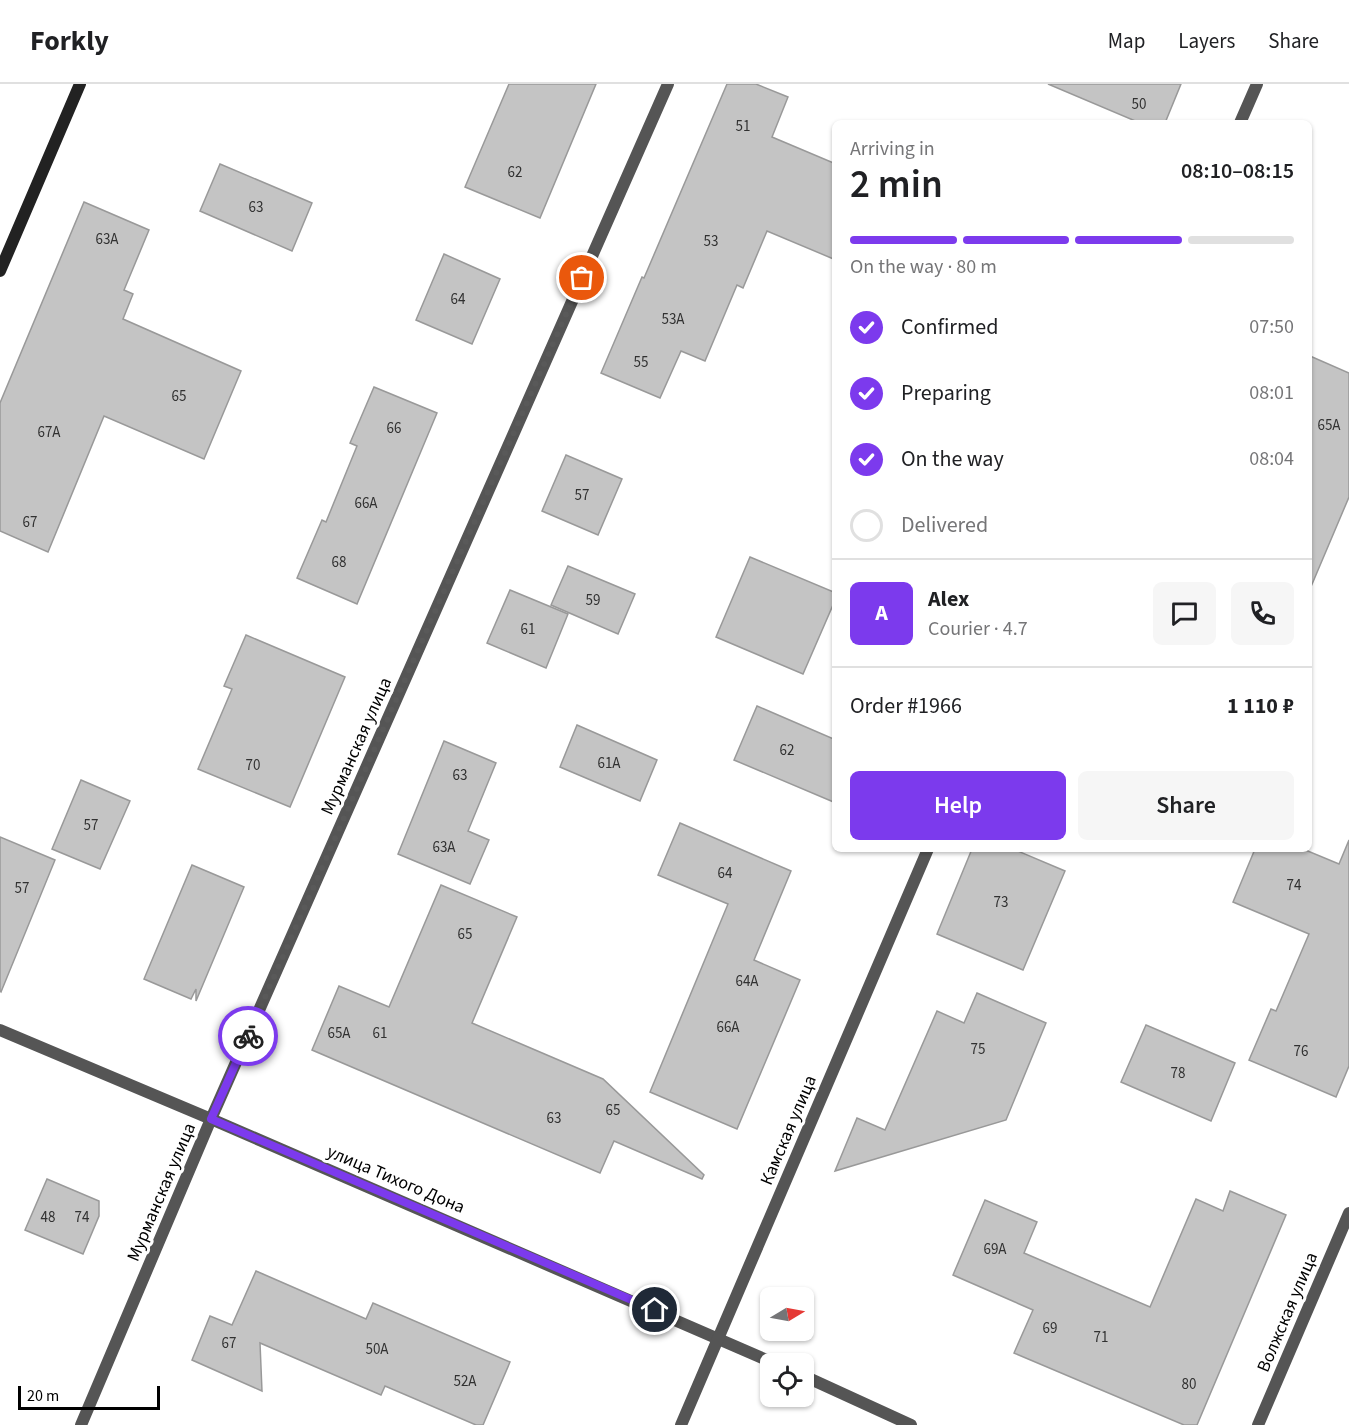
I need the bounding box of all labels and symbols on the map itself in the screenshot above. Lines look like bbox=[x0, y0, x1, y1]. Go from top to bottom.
house number: 50 bbox=[1132, 94, 1146, 115]
house number: 51 bbox=[736, 116, 750, 137]
house number: 62 bbox=[508, 162, 522, 183]
house number: 63 bbox=[249, 197, 263, 218]
house number: 63А bbox=[95, 229, 119, 250]
house number: 53 bbox=[704, 231, 718, 252]
pin bbox=[556, 252, 607, 303]
house number: 64 bbox=[451, 289, 466, 310]
house number: 53А bbox=[661, 309, 685, 330]
house number: 55 bbox=[634, 352, 648, 373]
house number: 65 bbox=[172, 386, 186, 407]
house number: 65А bbox=[1317, 415, 1341, 436]
house number: 66 bbox=[387, 418, 401, 439]
house number: 67А bbox=[37, 422, 61, 443]
house number: 57 bbox=[575, 485, 589, 506]
house number: 66А bbox=[354, 493, 378, 514]
house number: 67 bbox=[23, 512, 37, 533]
house number: 68 bbox=[332, 552, 346, 573]
house number: 59 bbox=[586, 590, 600, 611]
house number: 61 bbox=[521, 619, 535, 640]
street label: Мурманская улица bbox=[315, 673, 398, 819]
house number: 62 bbox=[780, 740, 794, 761]
house number: 61А bbox=[597, 753, 621, 774]
house number: 70 bbox=[246, 755, 260, 776]
house number: 63 bbox=[453, 765, 467, 786]
house number: 57 bbox=[84, 815, 98, 836]
house number: 63А bbox=[432, 837, 456, 858]
house number: 64 bbox=[718, 863, 733, 884]
house number: 74 bbox=[1287, 875, 1302, 896]
house number: 57 bbox=[15, 878, 29, 899]
house number: 73 bbox=[994, 892, 1008, 913]
house number: 65 bbox=[458, 924, 472, 945]
house number: 64А bbox=[735, 971, 759, 992]
courier bbox=[218, 1006, 278, 1066]
house number: 66А bbox=[716, 1017, 740, 1038]
house number: 65А bbox=[327, 1023, 351, 1044]
house number: 61 bbox=[373, 1023, 387, 1044]
house number: 75 bbox=[971, 1039, 985, 1060]
house number: 76 bbox=[1294, 1041, 1308, 1062]
house number: 78 bbox=[1171, 1063, 1185, 1084]
street label: Камская улица bbox=[754, 1071, 823, 1189]
house number: 65 bbox=[606, 1100, 620, 1121]
house number: 63 bbox=[547, 1108, 561, 1129]
street label: Мурманская улица bbox=[121, 1119, 202, 1265]
street label: улица Тихого Дона bbox=[323, 1139, 469, 1220]
house number: 48 bbox=[41, 1207, 55, 1228]
house number: 74 bbox=[75, 1207, 90, 1228]
house number: 69А bbox=[983, 1239, 1007, 1260]
street label: Волжская улица bbox=[1251, 1248, 1324, 1376]
pin bbox=[629, 1284, 680, 1335]
north arrow bbox=[760, 1287, 814, 1341]
house number: 69 bbox=[1043, 1318, 1057, 1339]
house number: 71 bbox=[1094, 1327, 1108, 1348]
house number: 67 bbox=[222, 1333, 236, 1354]
house number: 50А bbox=[365, 1339, 389, 1360]
house number: 52А bbox=[453, 1371, 477, 1392]
house number: 80 bbox=[1182, 1374, 1196, 1395]
scale bar bbox=[18, 1383, 160, 1410]

